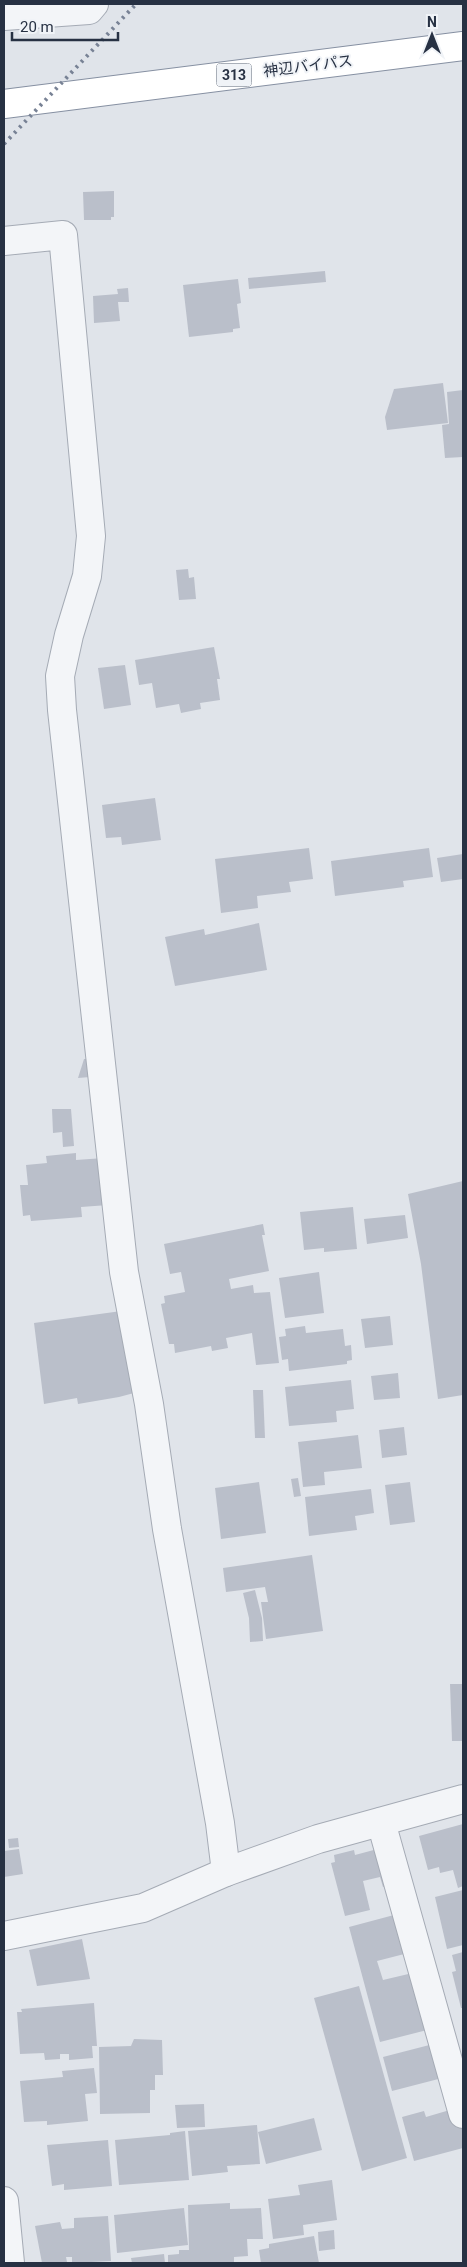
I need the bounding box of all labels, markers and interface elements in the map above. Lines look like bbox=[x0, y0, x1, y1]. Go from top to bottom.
scale bar bbox=[12, 10, 119, 42]
north arrow bbox=[407, 10, 457, 60]
text: N bbox=[427, 14, 437, 30]
text: 20 m bbox=[20, 18, 54, 36]
street label: 神辺バイパス bbox=[262, 52, 354, 80]
road number: 313 bbox=[216, 64, 252, 86]

